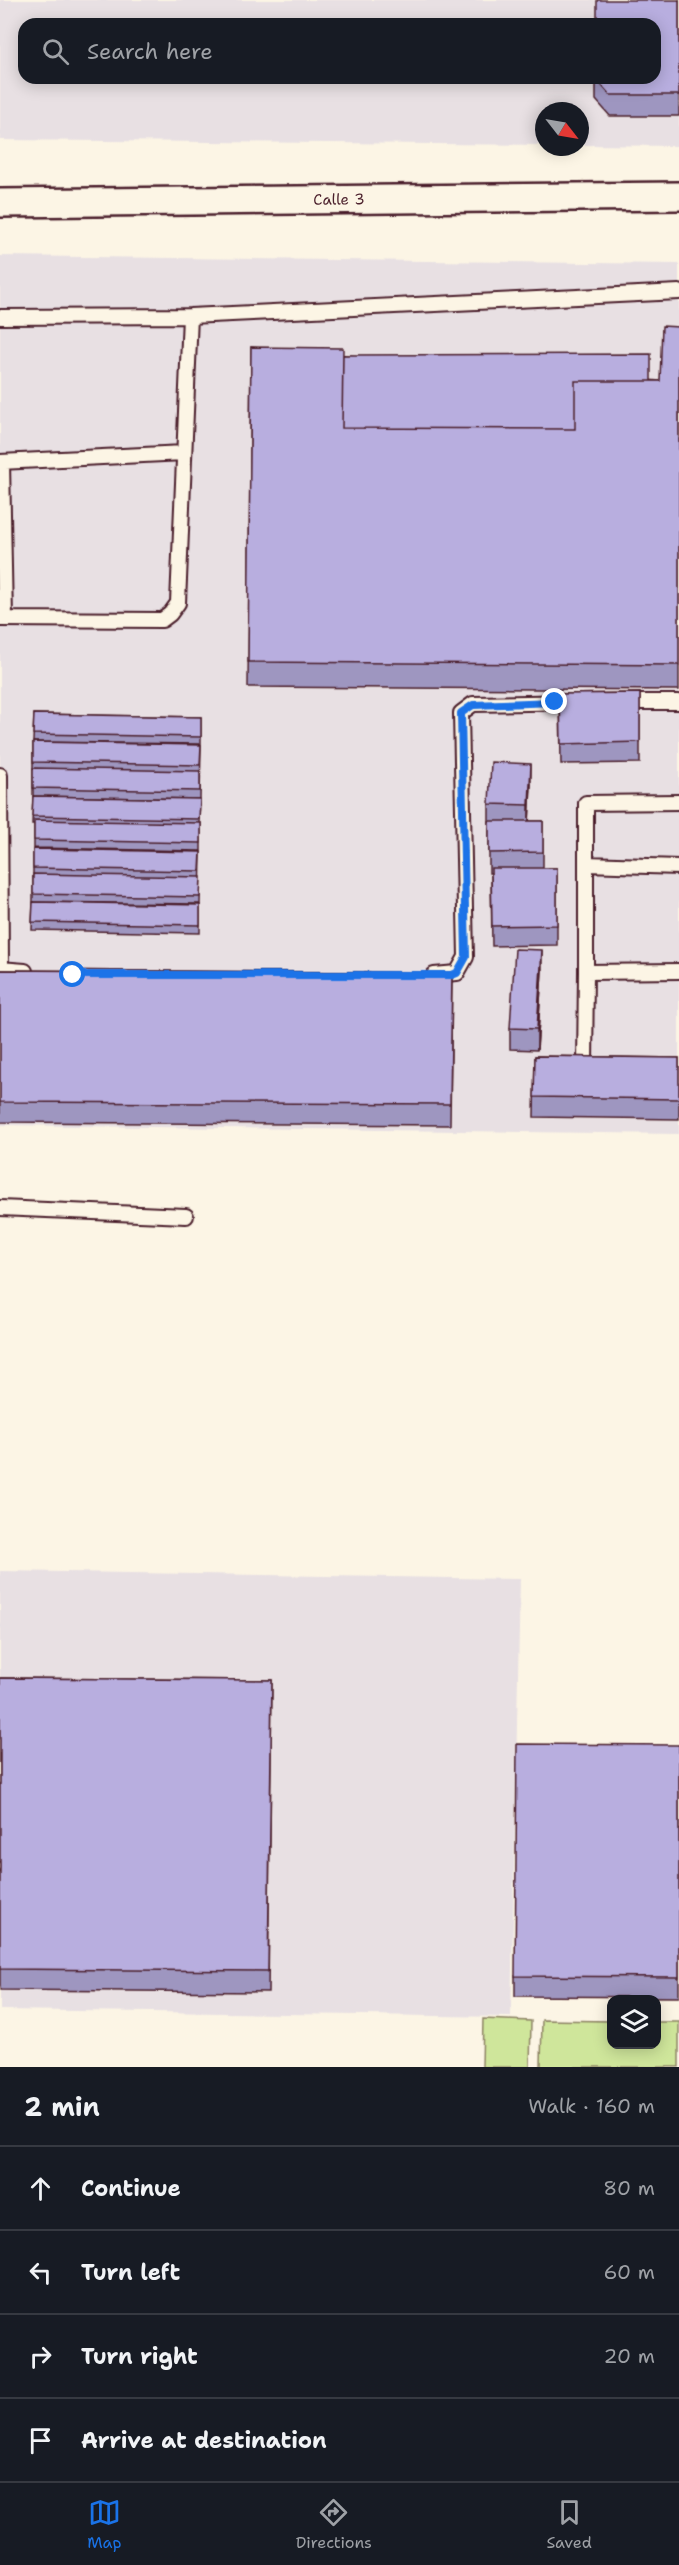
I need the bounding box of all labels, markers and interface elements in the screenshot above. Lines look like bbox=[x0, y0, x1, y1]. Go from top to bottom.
search box bbox=[18, 18, 661, 84]
icon: search bbox=[39, 35, 72, 68]
text: Search here bbox=[87, 37, 213, 66]
north arrow bbox=[535, 102, 589, 156]
street label: Calle 3 bbox=[313, 189, 365, 210]
route end bbox=[541, 688, 567, 714]
route start bbox=[59, 961, 85, 987]
map controls bbox=[607, 1995, 661, 2049]
button: layers bbox=[607, 1995, 661, 2049]
text: 2 min bbox=[24, 2089, 100, 2124]
text: Walk · 160 m bbox=[528, 2093, 655, 2119]
icon: ahead bbox=[24, 2172, 57, 2205]
text: Continue bbox=[81, 2174, 181, 2203]
text: 80 m bbox=[603, 2175, 655, 2201]
icon: left bbox=[24, 2256, 57, 2289]
text: Turn left bbox=[81, 2258, 180, 2287]
text: 60 m bbox=[603, 2259, 655, 2285]
icon: right bbox=[24, 2340, 57, 2373]
text: Turn right bbox=[81, 2342, 198, 2371]
text: 20 m bbox=[604, 2343, 655, 2369]
icon: arrive bbox=[24, 2424, 57, 2457]
text: Arrive at destination bbox=[81, 2426, 327, 2455]
tab: Map bbox=[87, 2496, 121, 2553]
tab: Directions bbox=[296, 2496, 372, 2553]
tab: Saved bbox=[546, 2496, 592, 2553]

